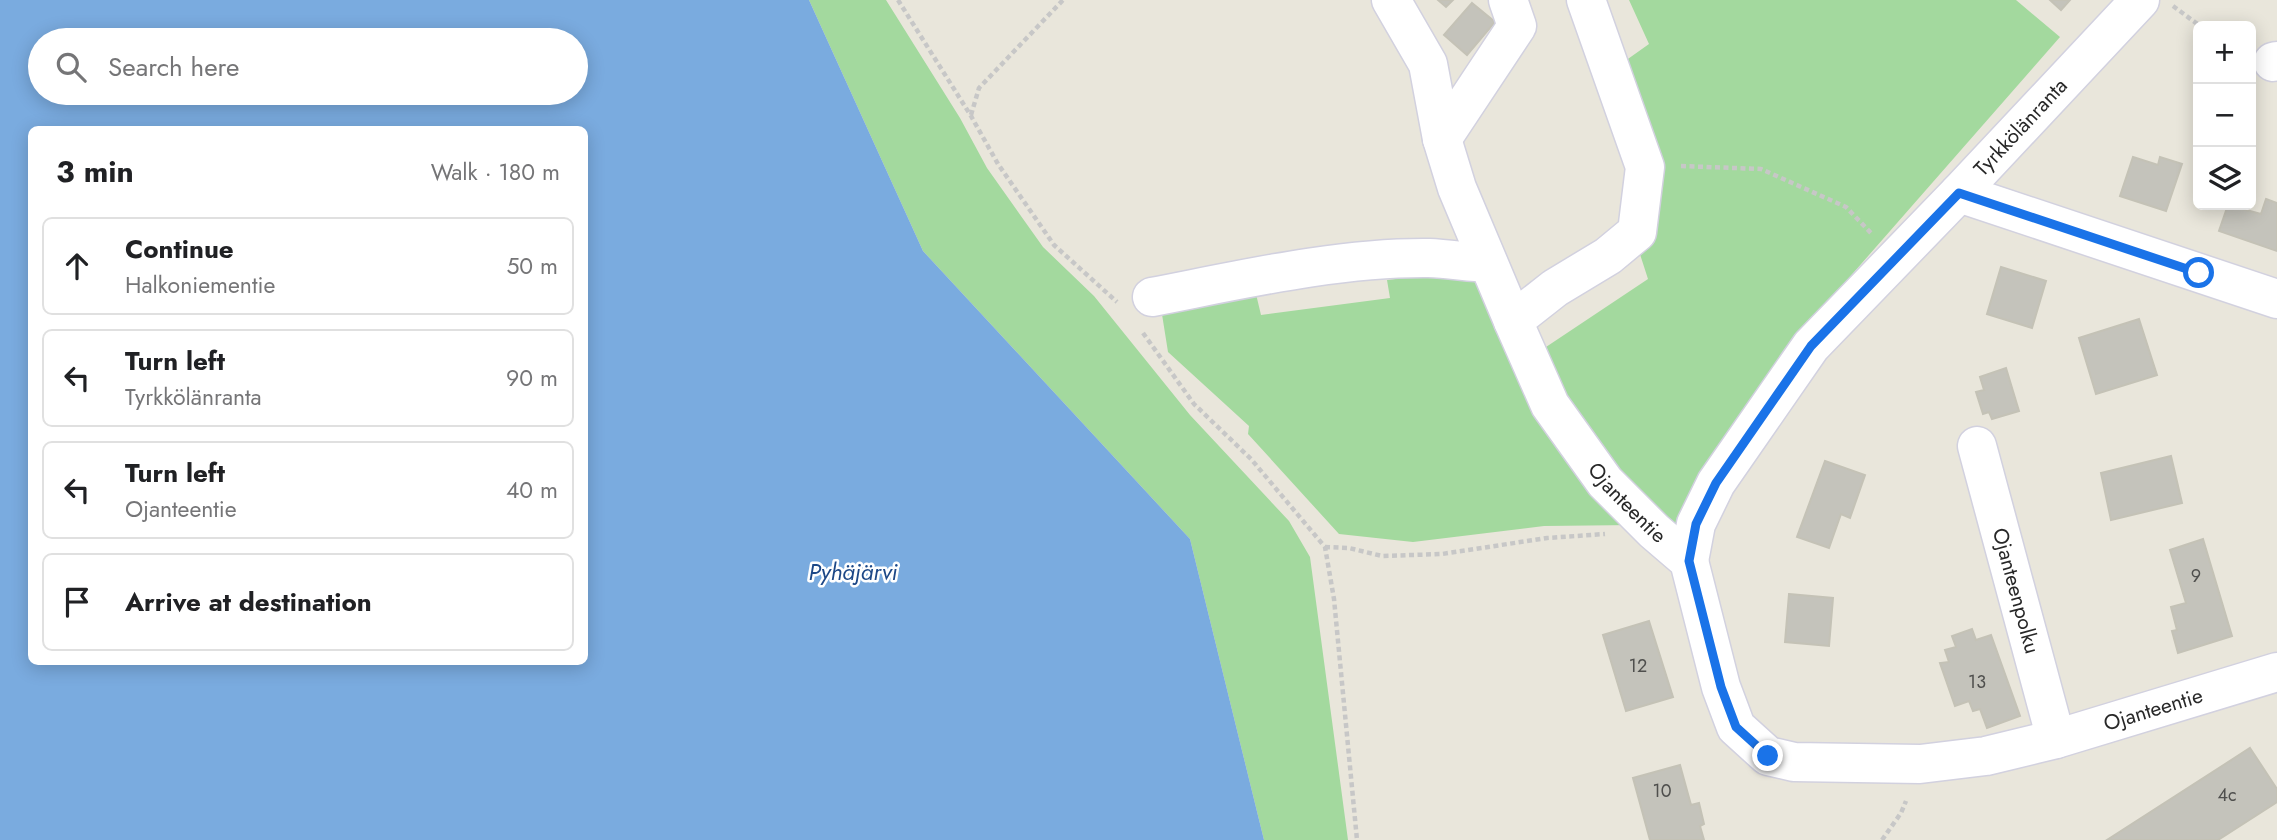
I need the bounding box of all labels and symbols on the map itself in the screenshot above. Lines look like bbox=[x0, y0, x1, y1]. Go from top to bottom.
street label: Tyrkkölänranta bbox=[1967, 71, 2074, 183]
route start bbox=[2183, 257, 2214, 288]
street label: Ojanteentie bbox=[1581, 456, 1673, 550]
street label: Ojanteenpolku bbox=[1985, 525, 2047, 657]
water label: Pyhäjärvi bbox=[809, 555, 899, 589]
house number: 9 bbox=[2191, 563, 2201, 589]
house number: 12 bbox=[1629, 653, 1647, 679]
house number: 13 bbox=[1968, 669, 1986, 695]
street label: Ojanteentie bbox=[2100, 680, 2206, 739]
route end bbox=[1752, 740, 1783, 771]
house number: 10 bbox=[1653, 778, 1672, 804]
house number: 4c bbox=[2217, 782, 2237, 808]

